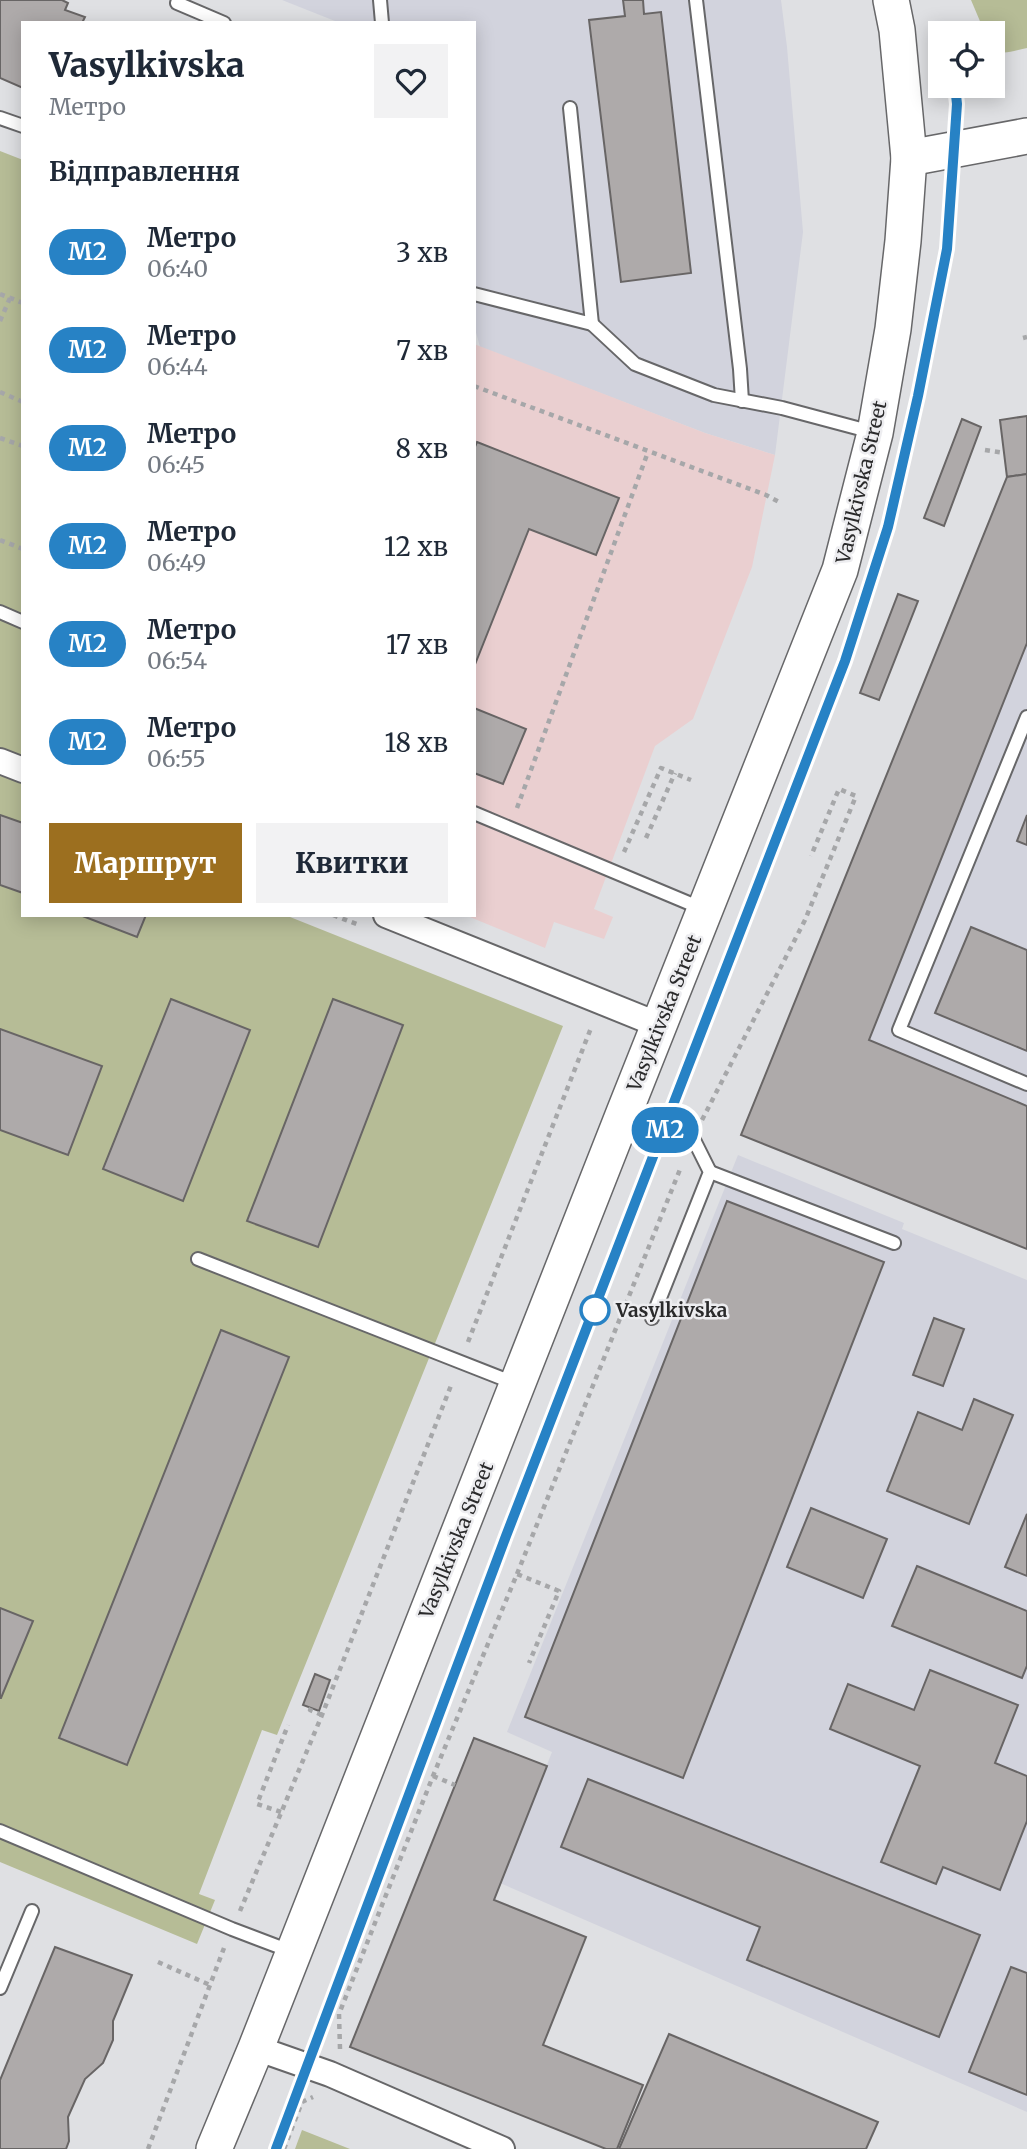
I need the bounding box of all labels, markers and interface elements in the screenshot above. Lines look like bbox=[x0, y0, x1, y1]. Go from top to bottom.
map controls bbox=[928, 21, 1005, 98]
button: locate bbox=[928, 21, 1005, 98]
button: heart bbox=[374, 44, 448, 118]
text: Vasylkivska bbox=[49, 45, 245, 86]
text: Метро bbox=[49, 92, 126, 121]
text: Відправлення bbox=[49, 155, 240, 188]
text: Метро bbox=[147, 221, 236, 254]
text: M2 bbox=[68, 236, 107, 267]
text: 3 хв bbox=[396, 236, 448, 269]
text: 06:40 bbox=[147, 254, 208, 283]
text: Метро bbox=[147, 319, 236, 352]
text: M2 bbox=[68, 334, 107, 365]
text: 7 хв bbox=[396, 334, 448, 367]
text: 06:44 bbox=[147, 352, 208, 381]
street label: Vasylkivska Street bbox=[830, 398, 892, 567]
text: Метро bbox=[147, 417, 236, 450]
text: M2 bbox=[68, 432, 107, 463]
text: 8 хв bbox=[396, 432, 448, 465]
text: 06:45 bbox=[147, 450, 205, 479]
text: Метро bbox=[147, 515, 236, 548]
text: M2 bbox=[68, 530, 107, 561]
text: 12 хв bbox=[384, 530, 448, 563]
text: 06:49 bbox=[147, 548, 206, 577]
text: Метро bbox=[147, 613, 236, 646]
text: M2 bbox=[68, 628, 107, 659]
text: 17 хв bbox=[386, 628, 448, 661]
text: 06:54 bbox=[147, 646, 207, 675]
text: Метро bbox=[147, 711, 236, 744]
text: M2 bbox=[68, 726, 107, 757]
text: 18 хв bbox=[385, 726, 448, 759]
text: 06:55 bbox=[147, 744, 206, 773]
button: Маршрут bbox=[49, 823, 242, 903]
button: Квитки bbox=[256, 823, 448, 903]
street label: Vasylkivska Street bbox=[621, 931, 707, 1096]
line badge: M2 bbox=[634, 1107, 696, 1153]
text: M2 bbox=[646, 1114, 684, 1145]
marker: Vasylkivska bbox=[580, 1295, 610, 1325]
place label: Vasylkivska bbox=[615, 1298, 728, 1322]
street label: Vasylkivska Street bbox=[413, 1458, 499, 1623]

